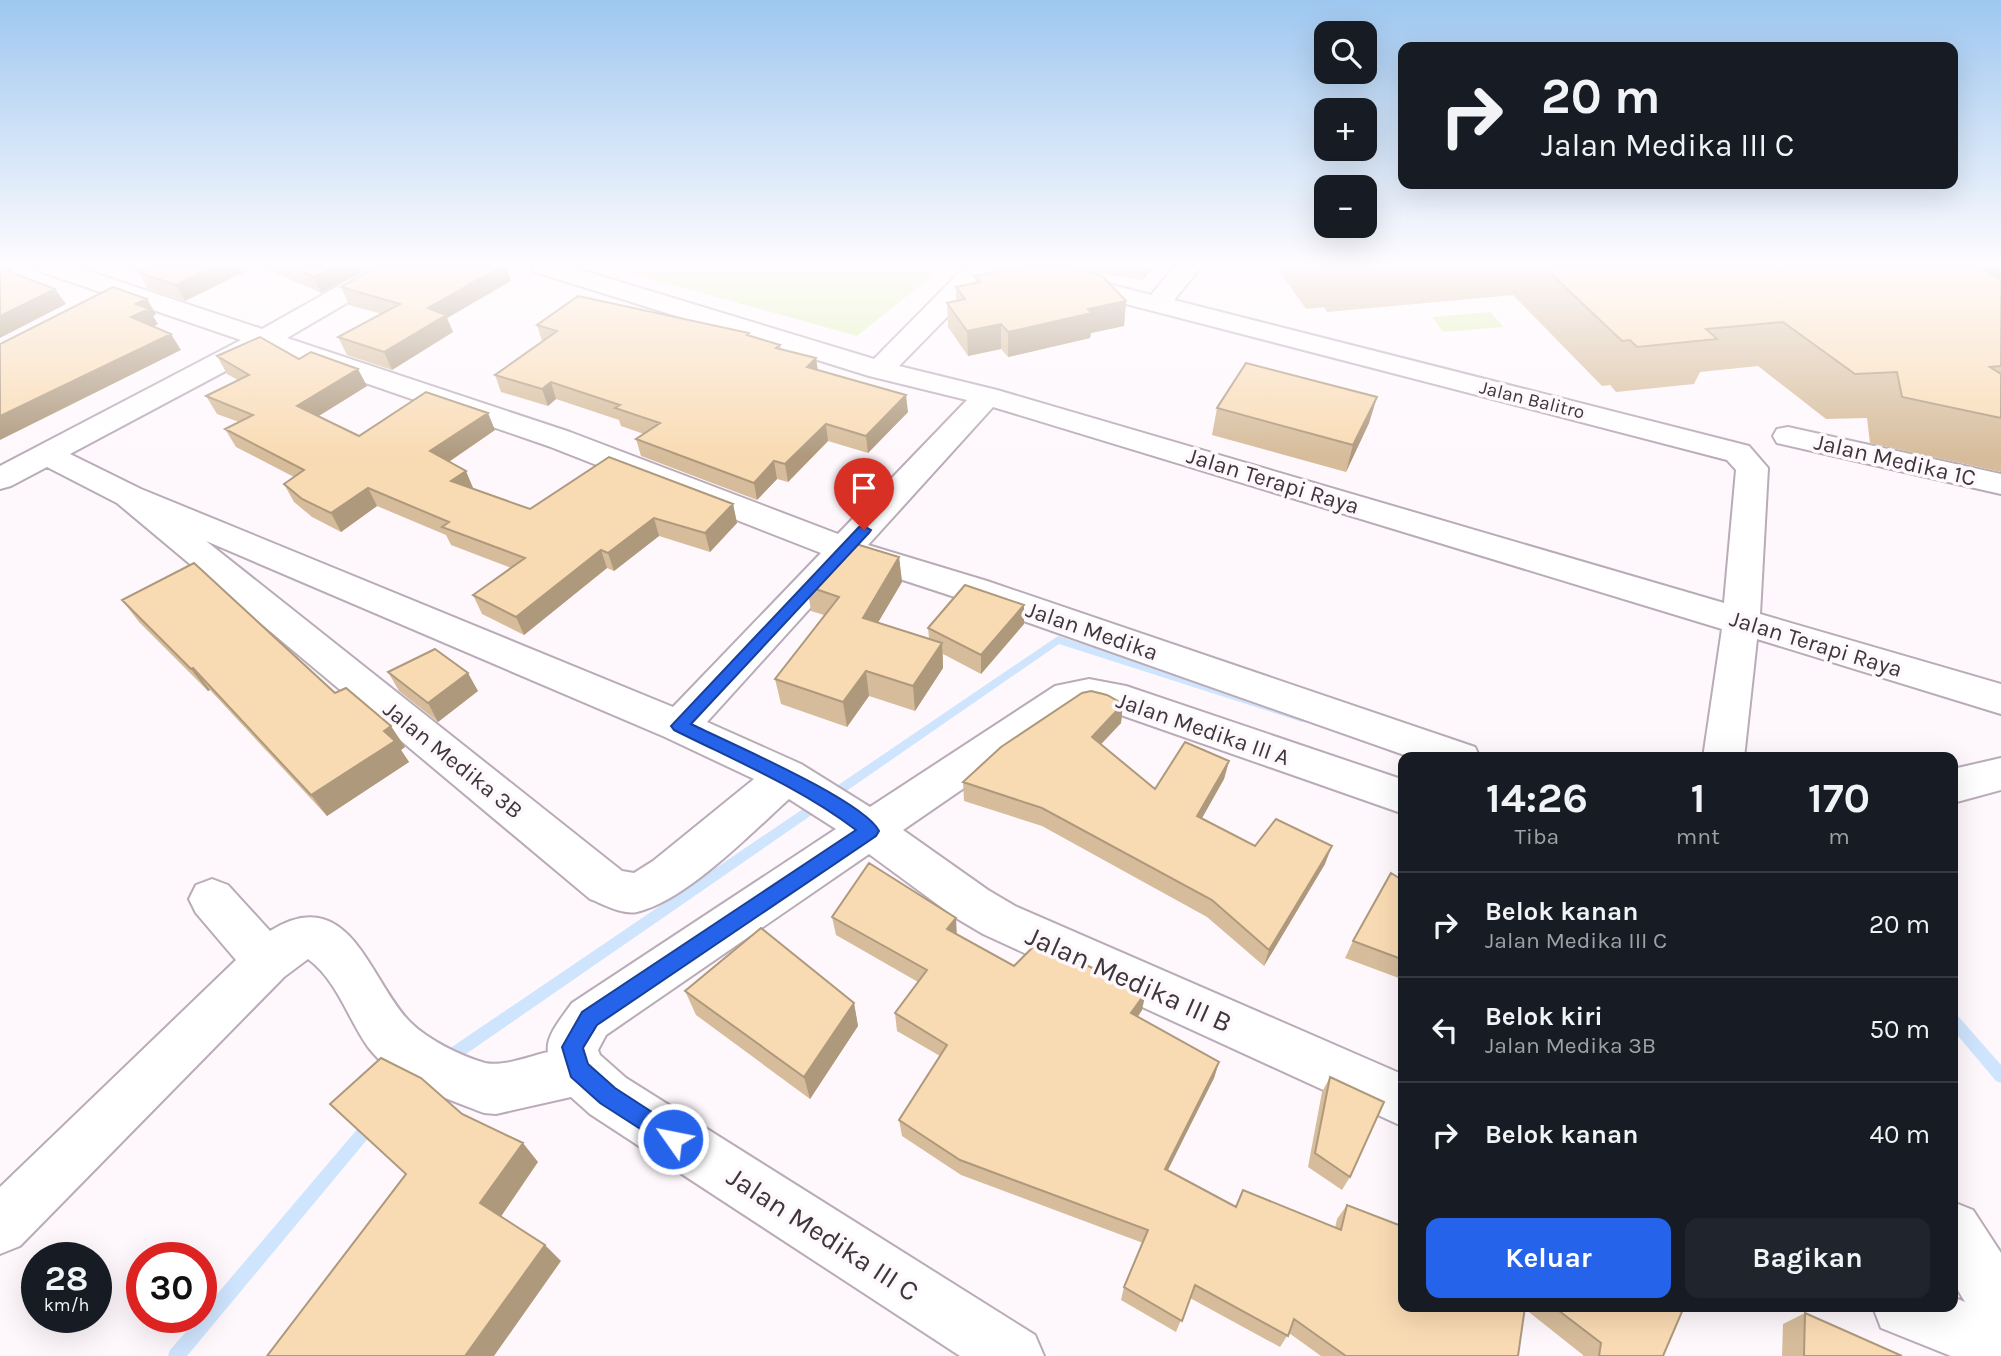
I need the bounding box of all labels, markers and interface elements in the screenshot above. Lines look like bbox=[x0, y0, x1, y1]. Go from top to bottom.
map controls bbox=[1314, 21, 1377, 238]
button: search bbox=[1314, 21, 1377, 84]
text: 20 m bbox=[1541, 68, 1661, 125]
icon: right bbox=[1426, 70, 1517, 161]
button: + bbox=[1314, 98, 1377, 161]
text: Jalan Medika III C bbox=[1541, 127, 1794, 164]
button: − bbox=[1314, 175, 1377, 238]
street label: Jalan Balitro bbox=[1477, 376, 1587, 424]
street label: Jalan Medika 1C bbox=[1812, 428, 1978, 492]
street label: Jalan Terapi Raya bbox=[1184, 442, 1362, 520]
pin bbox=[834, 458, 894, 530]
icon: arrive bbox=[845, 469, 883, 507]
street label: Jalan Medika bbox=[1022, 596, 1162, 666]
street label: Jalan Terapi Raya bbox=[1727, 605, 1905, 683]
street label: Jalan Medika III A bbox=[1113, 687, 1293, 771]
street label: Jalan Medika 3B bbox=[378, 696, 528, 824]
text: 14:26 bbox=[1486, 773, 1588, 823]
text: 1 bbox=[1690, 773, 1705, 823]
text: 170 bbox=[1808, 773, 1870, 823]
text: Tiba bbox=[1515, 823, 1559, 850]
text: mnt bbox=[1676, 823, 1720, 850]
text: m bbox=[1828, 823, 1850, 850]
text: Belok kanan bbox=[1485, 896, 1638, 927]
icon: right bbox=[1426, 906, 1464, 944]
text: 20 m bbox=[1869, 909, 1930, 940]
street label: Jalan Medika III B bbox=[1021, 919, 1237, 1039]
text: Jalan Medika III C bbox=[1485, 927, 1667, 954]
text: Belok kiri bbox=[1485, 1001, 1603, 1032]
icon: left bbox=[1426, 1011, 1464, 1049]
text: 50 m bbox=[1869, 1014, 1930, 1045]
text: Jalan Medika 3B bbox=[1485, 1032, 1656, 1059]
position arrow bbox=[636, 1102, 710, 1176]
icon: right bbox=[1426, 1116, 1464, 1154]
text: Belok kanan bbox=[1485, 1119, 1638, 1150]
text: 40 m bbox=[1870, 1119, 1930, 1150]
street label: Jalan Medika III C bbox=[721, 1160, 925, 1308]
button: Keluar bbox=[1426, 1218, 1671, 1298]
button: Bagikan bbox=[1685, 1218, 1930, 1298]
speed limit sign: 30 bbox=[126, 1242, 217, 1333]
text: 28 bbox=[45, 1258, 88, 1299]
text: km/h bbox=[44, 1294, 89, 1316]

